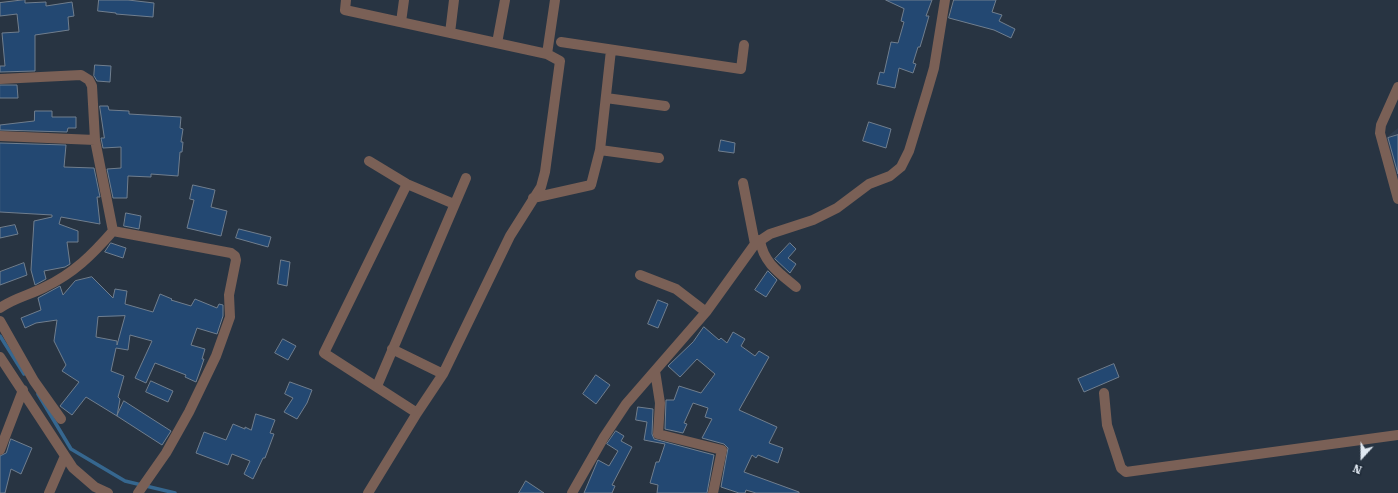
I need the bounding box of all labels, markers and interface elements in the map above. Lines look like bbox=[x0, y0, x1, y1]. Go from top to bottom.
north arrow bbox=[1342, 437, 1382, 477]
text: N bbox=[1351, 461, 1364, 476]

